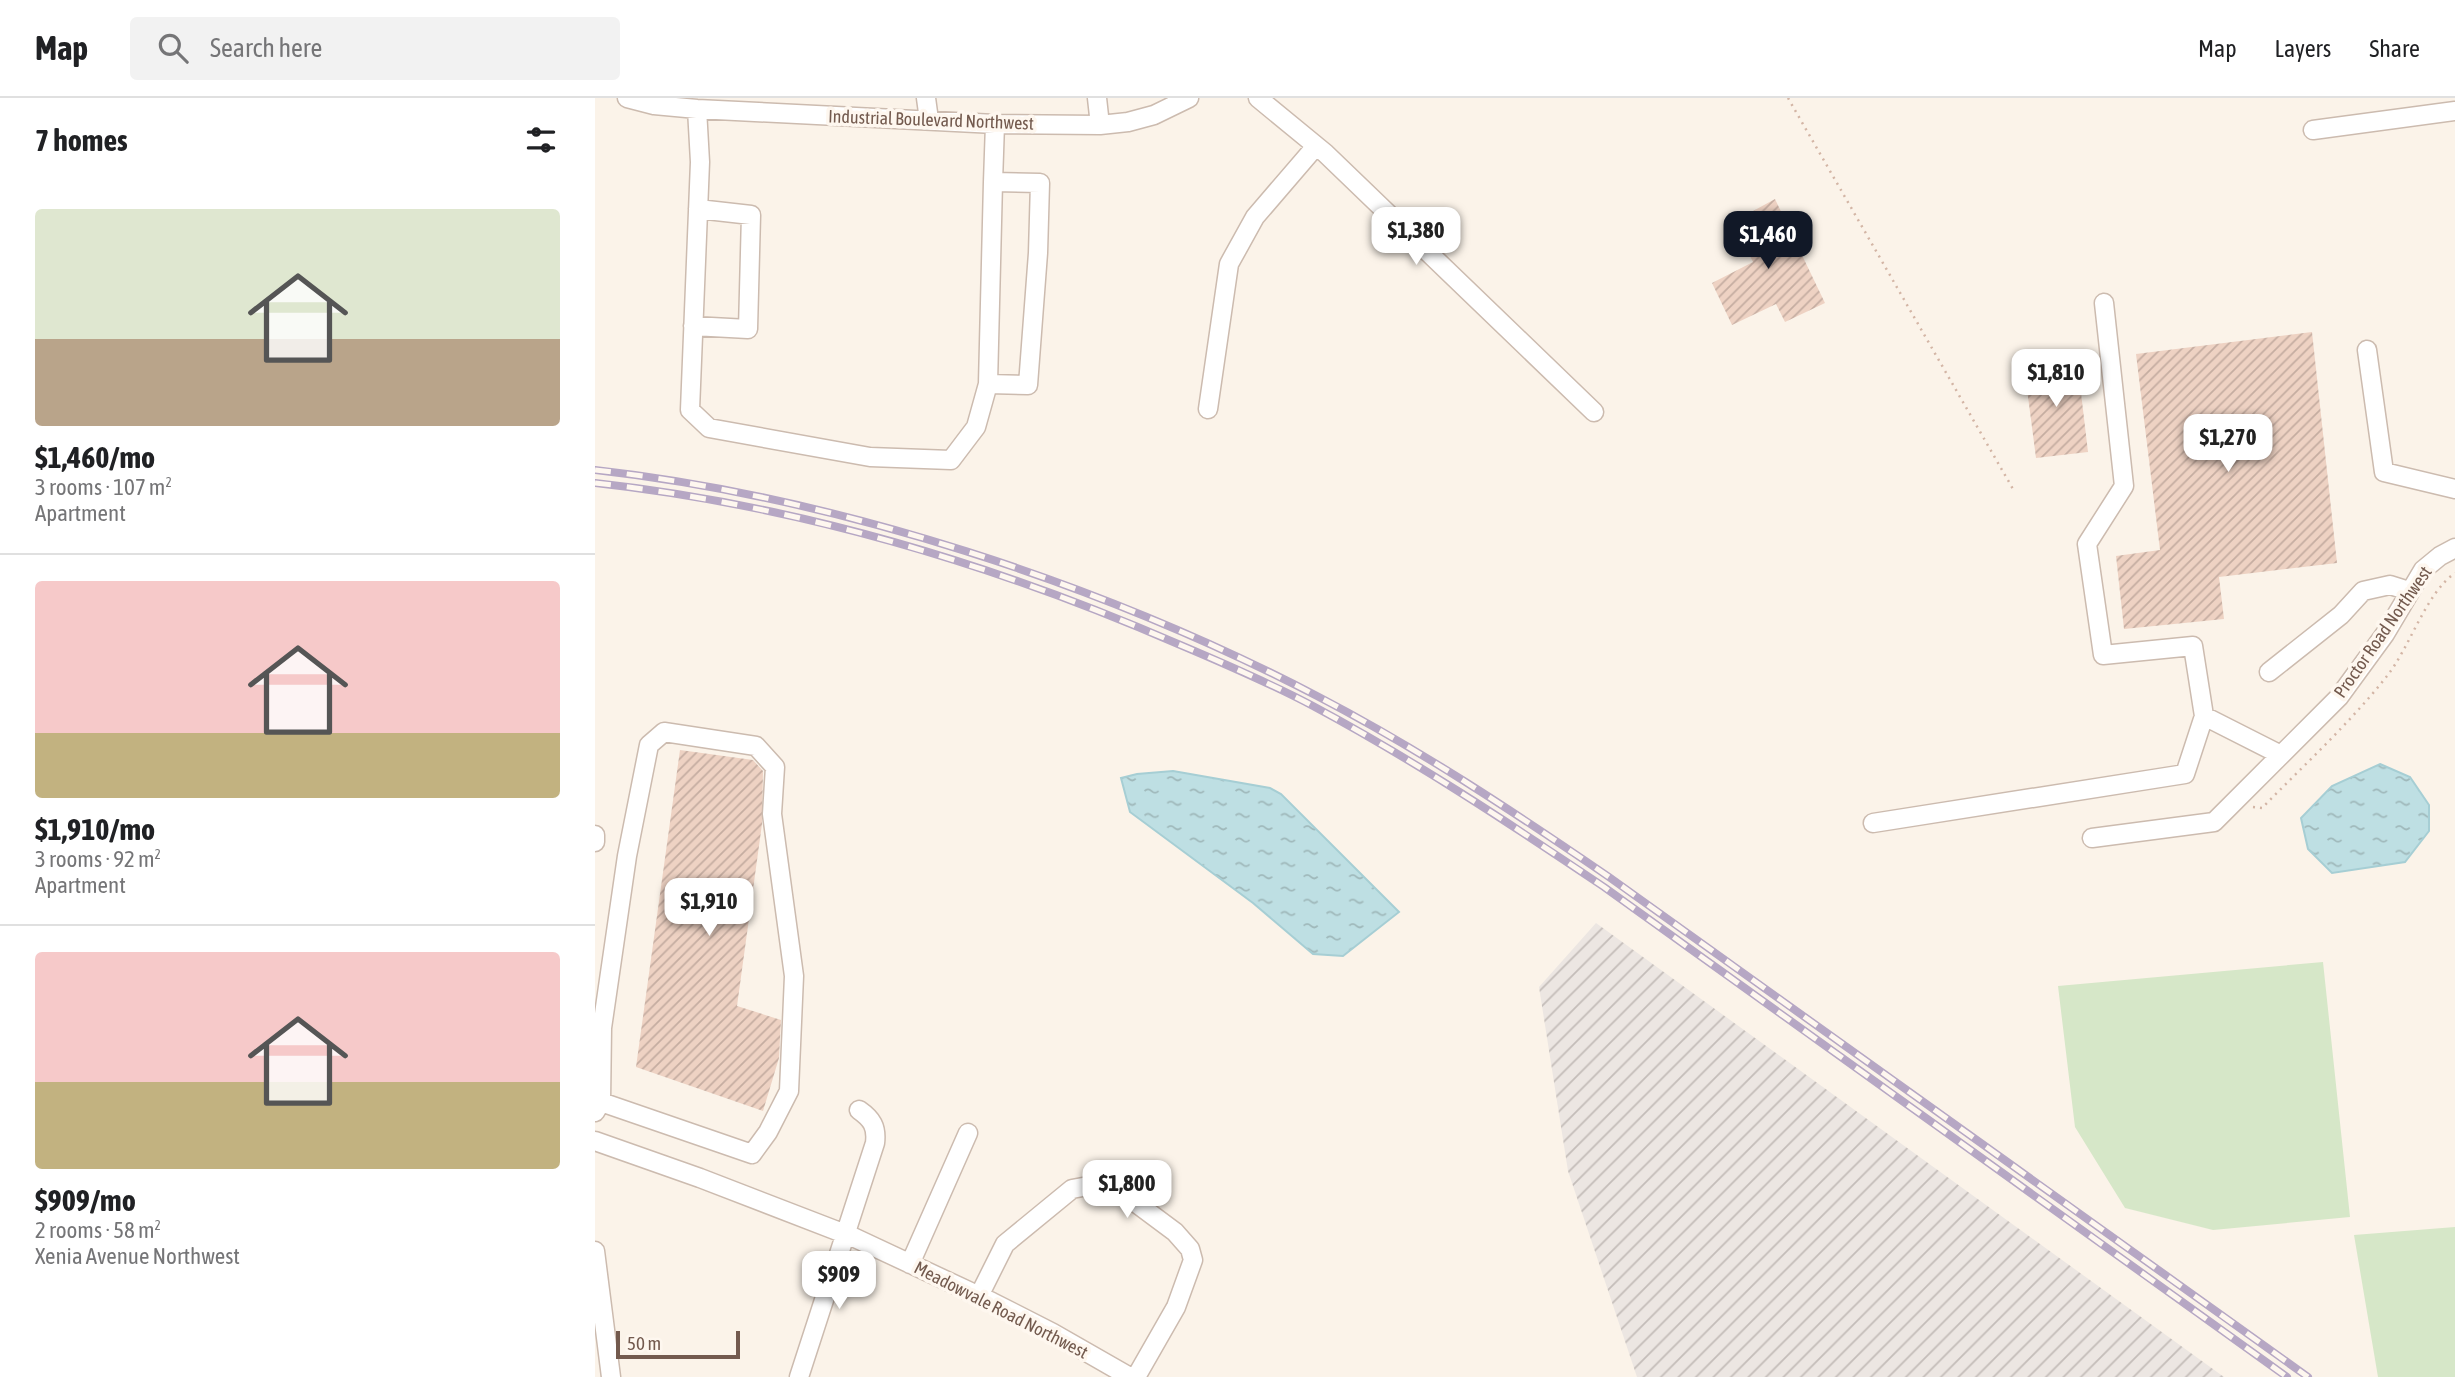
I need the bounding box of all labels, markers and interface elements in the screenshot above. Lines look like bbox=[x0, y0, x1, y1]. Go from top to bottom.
search box bbox=[130, 17, 620, 80]
text: Map bbox=[35, 29, 88, 67]
icon: search bbox=[154, 29, 192, 67]
text: Search here bbox=[210, 33, 322, 63]
text: Map bbox=[2198, 35, 2237, 62]
text: Layers bbox=[2275, 35, 2331, 62]
text: Share bbox=[2369, 35, 2420, 62]
street label: Industrial Boulevard Northwest bbox=[828, 105, 1034, 134]
icon: filters bbox=[522, 121, 560, 159]
text: 7 homes bbox=[35, 123, 128, 157]
pin: $1,380 bbox=[1359, 208, 1473, 267]
pin: $1,460 bbox=[1711, 212, 1825, 271]
text: $1,380 bbox=[1388, 217, 1445, 243]
text: $1,460 bbox=[1740, 221, 1797, 247]
icon: home bbox=[235, 255, 361, 381]
pin: $1,810 bbox=[1999, 350, 2113, 409]
text: $1,810 bbox=[2028, 359, 2085, 385]
pin: $1,270 bbox=[2171, 414, 2285, 474]
text: $1,270 bbox=[2200, 424, 2257, 450]
text: $1,460/mo bbox=[35, 440, 155, 474]
text: 3 rooms · 107 m² bbox=[35, 474, 172, 500]
text: Apartment bbox=[35, 500, 126, 526]
street label: Proctor Road Northwest bbox=[2329, 562, 2436, 702]
icon: home bbox=[235, 627, 361, 753]
text: $1,910/mo bbox=[35, 812, 155, 846]
text: 3 rooms · 92 m² bbox=[35, 846, 161, 872]
text: Apartment bbox=[35, 872, 126, 898]
pin: $1,910 bbox=[652, 878, 766, 938]
text: $1,910 bbox=[681, 888, 738, 914]
icon: home bbox=[235, 998, 361, 1124]
pin: $1,800 bbox=[1070, 1160, 1184, 1220]
text: $1,800 bbox=[1099, 1170, 1156, 1196]
text: $909/mo bbox=[35, 1183, 136, 1217]
text: 2 rooms · 58 m² bbox=[35, 1217, 161, 1243]
text: Xenia Avenue Northwest bbox=[35, 1243, 240, 1269]
pin: $909 bbox=[798, 1252, 880, 1311]
street label: Meadowvale Road Northwest bbox=[911, 1257, 1092, 1363]
text: $909 bbox=[818, 1261, 860, 1287]
scale bar bbox=[616, 1328, 740, 1360]
text: 50 m bbox=[627, 1332, 661, 1354]

